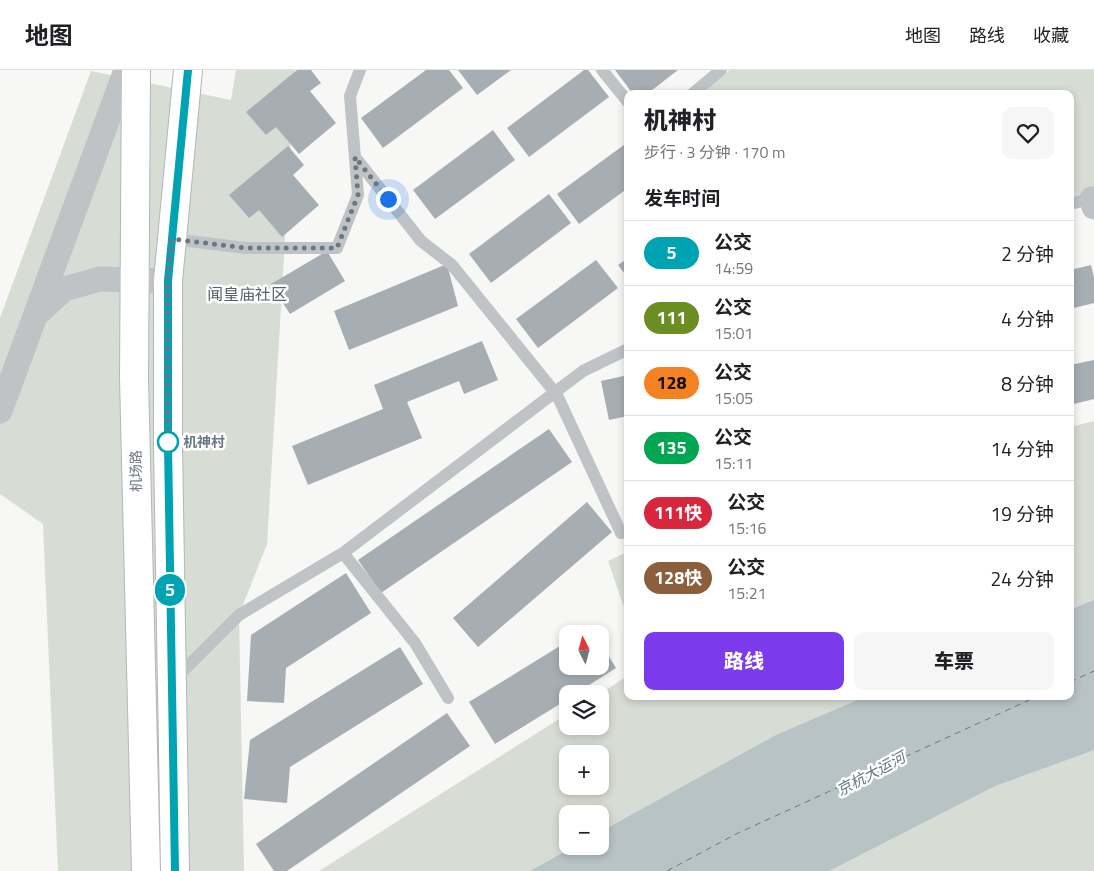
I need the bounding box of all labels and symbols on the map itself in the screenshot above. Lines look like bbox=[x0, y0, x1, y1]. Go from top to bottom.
your location bbox=[376, 187, 401, 212]
district label: 闻皇庙社区 bbox=[207, 282, 287, 306]
marker: 机神村 bbox=[157, 431, 179, 453]
place label: 机神村 bbox=[183, 431, 225, 452]
street label: 机场路 bbox=[125, 450, 146, 492]
line badge: 5 bbox=[154, 574, 186, 606]
north arrow bbox=[559, 625, 609, 675]
water label: 京杭大运河 bbox=[832, 744, 912, 801]

